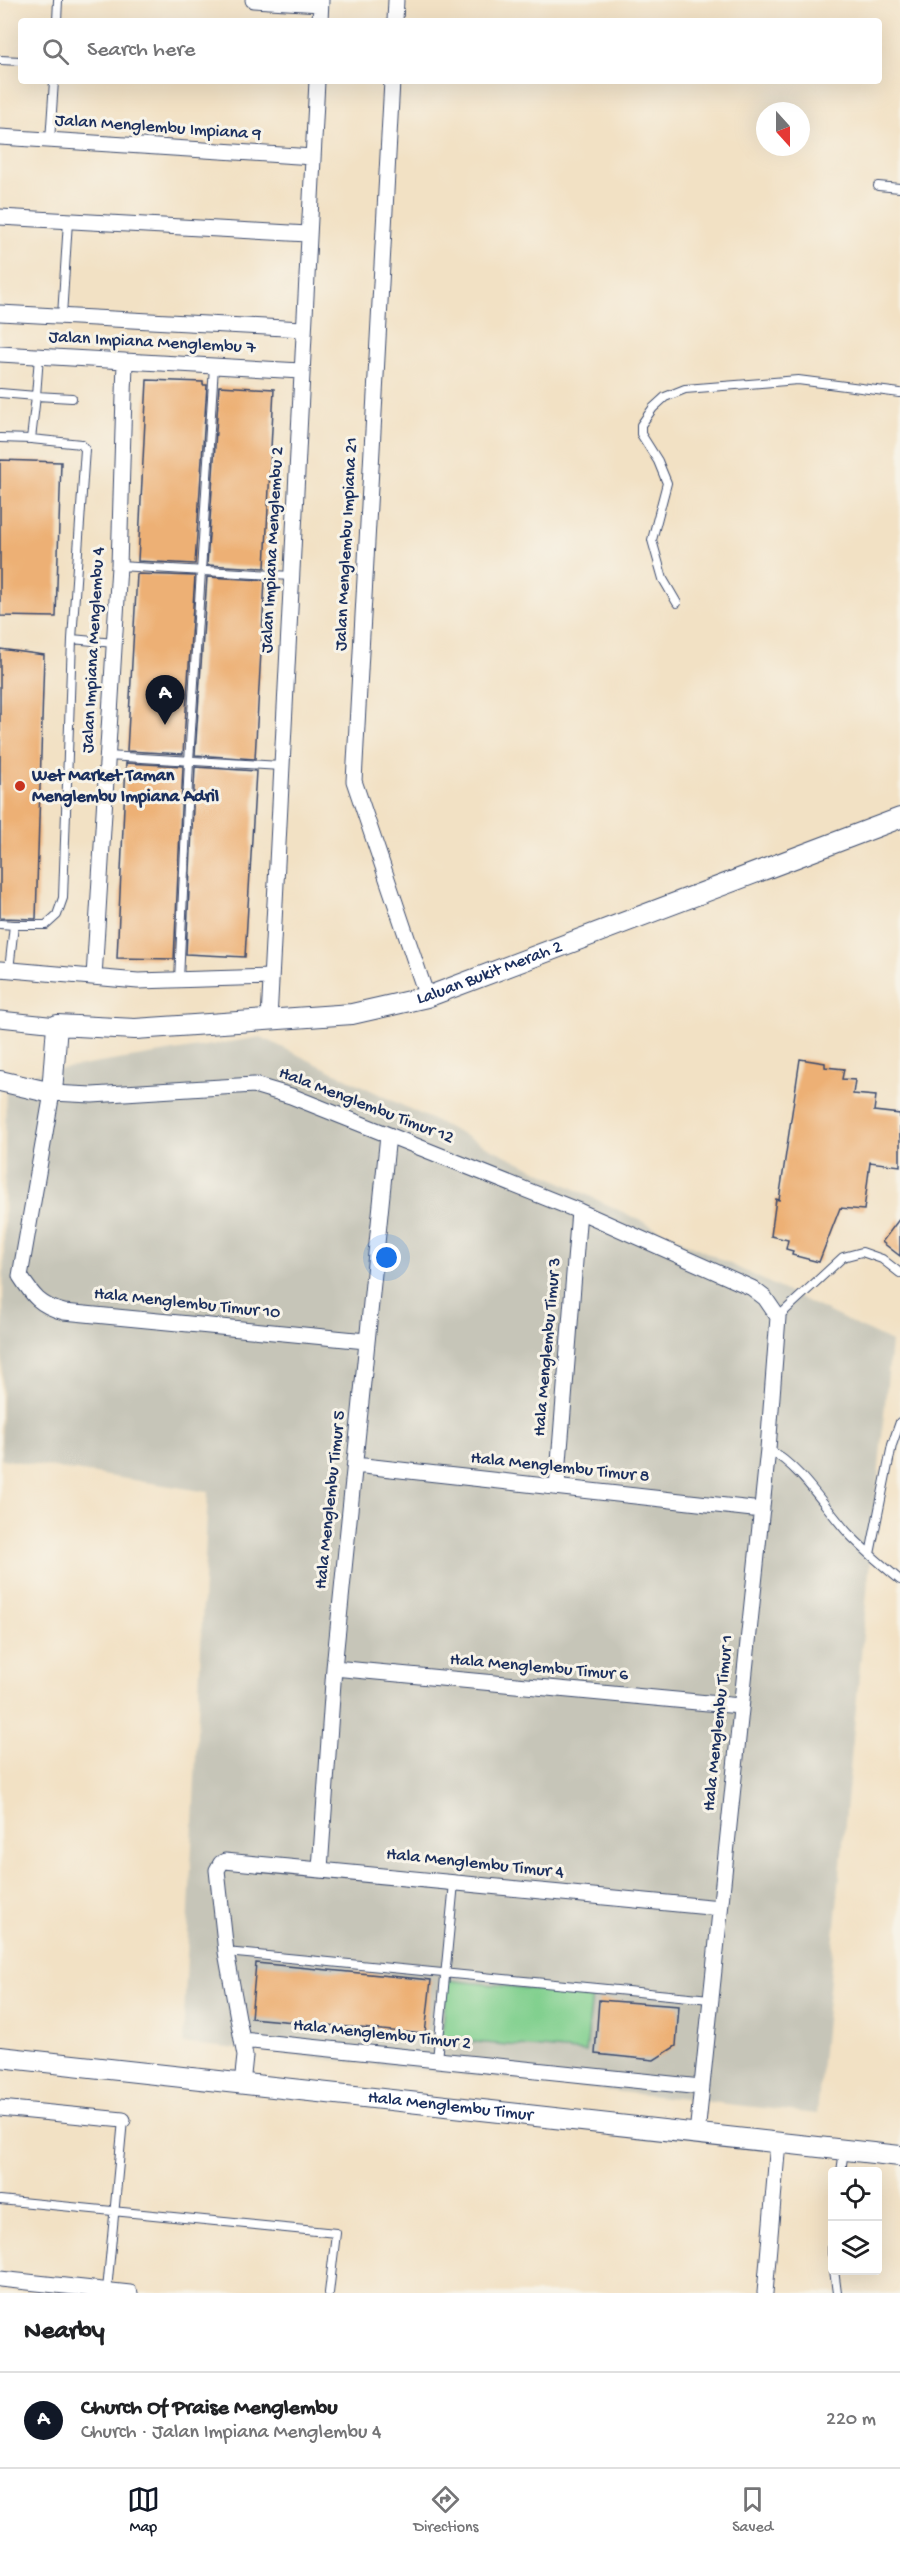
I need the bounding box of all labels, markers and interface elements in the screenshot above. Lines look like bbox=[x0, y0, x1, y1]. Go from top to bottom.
search box bbox=[18, 18, 882, 84]
icon: search bbox=[39, 35, 72, 68]
text: Search here bbox=[87, 38, 195, 64]
north arrow bbox=[756, 102, 810, 156]
street label: Jalan Menglembu Impiana 9 bbox=[54, 110, 262, 146]
street label: Jalan Impiana Menglembu 7 bbox=[48, 327, 257, 359]
street label: Jalan Menglembu Impiana 21 bbox=[331, 437, 363, 651]
street label: Jalan Impiana Menglembu 2 bbox=[257, 446, 289, 654]
street label: Jalan Impiana Menglembu 4 bbox=[78, 546, 110, 754]
pin: A bbox=[146, 676, 184, 725]
place label: Wet Market Taman Menglembu Impiana Adril bbox=[31, 766, 219, 808]
marker: Wet Market Taman Menglembu Impiana Adril bbox=[13, 779, 27, 793]
street label: Laluan Bukit Merah 2 bbox=[415, 936, 565, 1009]
street label: Hala Menglembu Timur 12 bbox=[275, 1063, 457, 1149]
your location bbox=[372, 1243, 401, 1272]
street label: Hala Menglembu Timur 3 bbox=[530, 1257, 566, 1437]
street label: Hala Menglembu Timur 10 bbox=[93, 1284, 281, 1324]
street label: Hala Menglembu Timur 5 bbox=[311, 1410, 351, 1590]
street label: Hala Menglembu Timur 8 bbox=[469, 1448, 651, 1488]
street label: Hala Menglembu Timur 1 bbox=[699, 1634, 739, 1812]
street label: Hala Menglembu Timur 6 bbox=[449, 1650, 630, 1686]
street label: Hala Menglembu Timur 4 bbox=[385, 1844, 565, 1884]
street label: Hala Menglembu Timur 2 bbox=[292, 2015, 472, 2055]
street label: Hala Menglembu Timur bbox=[367, 2087, 535, 2126]
map controls bbox=[828, 2167, 882, 2275]
button: locate bbox=[828, 2167, 882, 2221]
button: layers bbox=[828, 2221, 882, 2275]
text: Nearby bbox=[24, 2317, 105, 2348]
text: Church Of Praise Menglembu bbox=[81, 2396, 337, 2422]
text: A bbox=[38, 2409, 49, 2432]
text: 220 m bbox=[826, 2409, 876, 2432]
text: Church · Jalan Impiana Menglembu 4 bbox=[81, 2422, 382, 2445]
tab: Map bbox=[127, 2483, 160, 2538]
tab: Directions bbox=[413, 2483, 479, 2538]
tab: Saved bbox=[732, 2483, 773, 2538]

